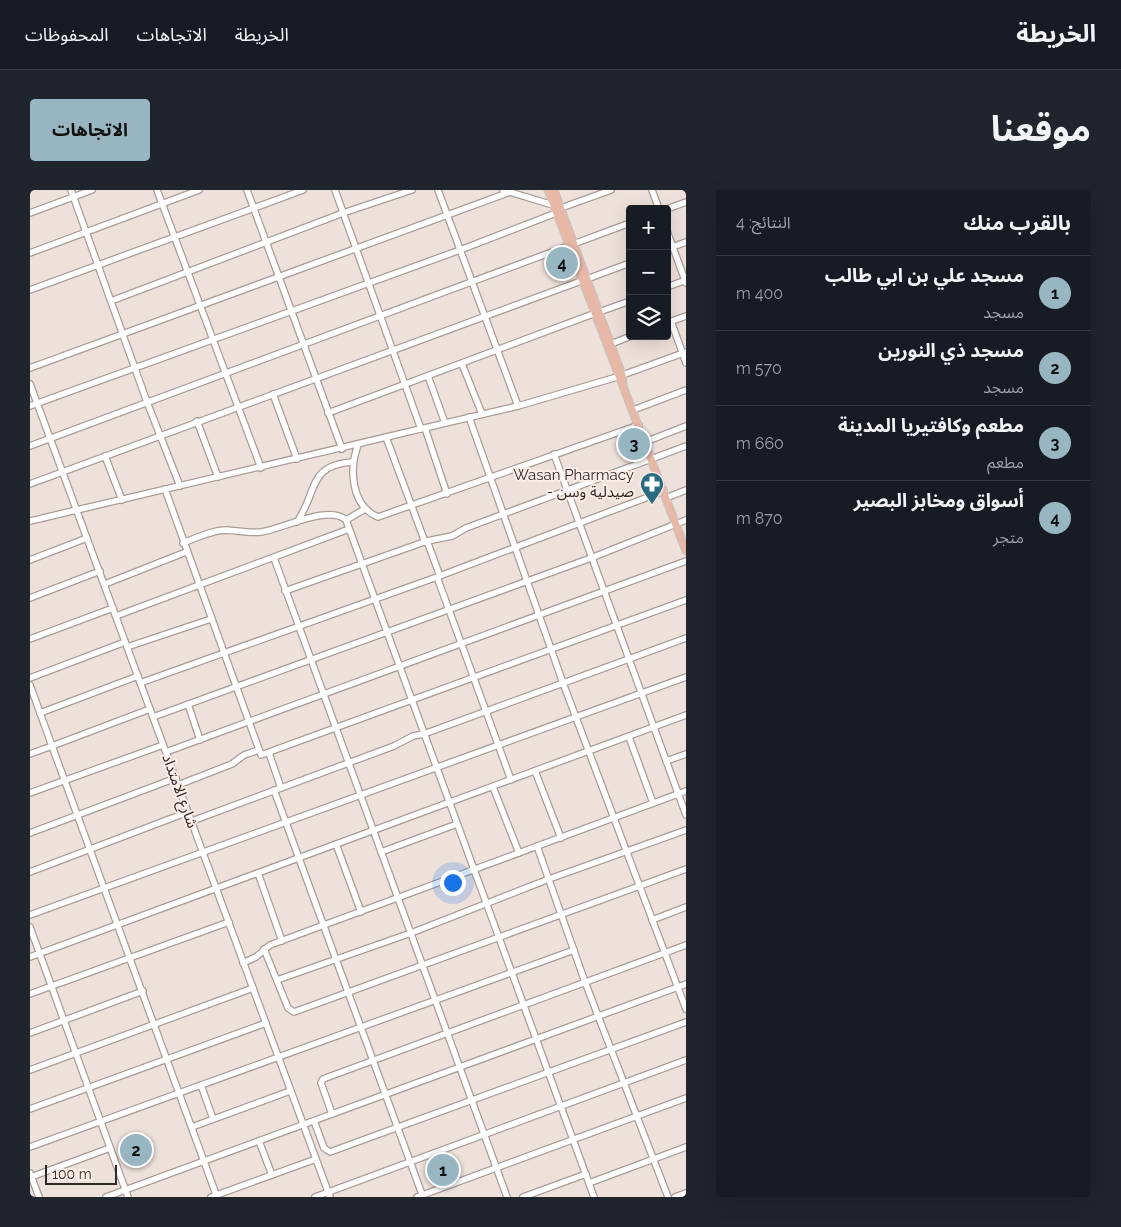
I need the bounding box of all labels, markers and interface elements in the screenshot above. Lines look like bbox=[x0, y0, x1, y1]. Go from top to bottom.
text: الخريطة bbox=[1016, 19, 1096, 48]
text: المحفوظات bbox=[25, 24, 109, 45]
text: الاتجاهات bbox=[137, 24, 207, 45]
text: الخريطة bbox=[235, 24, 289, 45]
button: الاتجاهات bbox=[30, 99, 150, 161]
text: موقعنا bbox=[991, 108, 1091, 149]
map controls bbox=[626, 205, 671, 340]
button: + bbox=[626, 205, 671, 250]
text: بالقرب منك bbox=[964, 210, 1071, 235]
text: النتائج: 4 bbox=[736, 213, 791, 232]
pin: 4 bbox=[546, 244, 578, 282]
button: − bbox=[626, 250, 671, 295]
text: مسجد علي بن ابي طالب bbox=[825, 264, 1024, 286]
text: 400 m bbox=[736, 284, 783, 303]
text: 1 bbox=[1051, 284, 1059, 303]
button: layers bbox=[626, 295, 671, 340]
text: مسجد bbox=[983, 303, 1024, 322]
text: مسجد ذي النورين bbox=[878, 339, 1024, 361]
text: 570 m bbox=[736, 359, 782, 378]
text: 2 bbox=[1050, 359, 1060, 378]
text: مسجد bbox=[983, 378, 1024, 397]
text: مطعم وكافتيريا المدينة bbox=[838, 414, 1024, 436]
pin: 3 bbox=[618, 425, 650, 463]
text: 660 m bbox=[736, 434, 784, 453]
text: 3 bbox=[1051, 434, 1059, 453]
text: مطعم bbox=[987, 453, 1024, 472]
place label: Wasan Pharmacy - صيدلية وسن bbox=[513, 466, 634, 501]
pharmacy icon: Wasan Pharmacy - صيدلية وسن bbox=[639, 471, 665, 505]
text: أسواق ومخابز البصير bbox=[854, 489, 1024, 511]
text: 870 m bbox=[736, 509, 783, 528]
text: 4 bbox=[1050, 509, 1060, 528]
text: متجر bbox=[993, 528, 1024, 547]
street label: شارع الامتداد bbox=[155, 751, 202, 832]
your location bbox=[440, 870, 466, 896]
pin: 2 bbox=[120, 1131, 152, 1169]
pin: 1 bbox=[427, 1151, 459, 1189]
scale bar bbox=[45, 1162, 118, 1185]
text: 100 m bbox=[52, 1166, 92, 1182]

